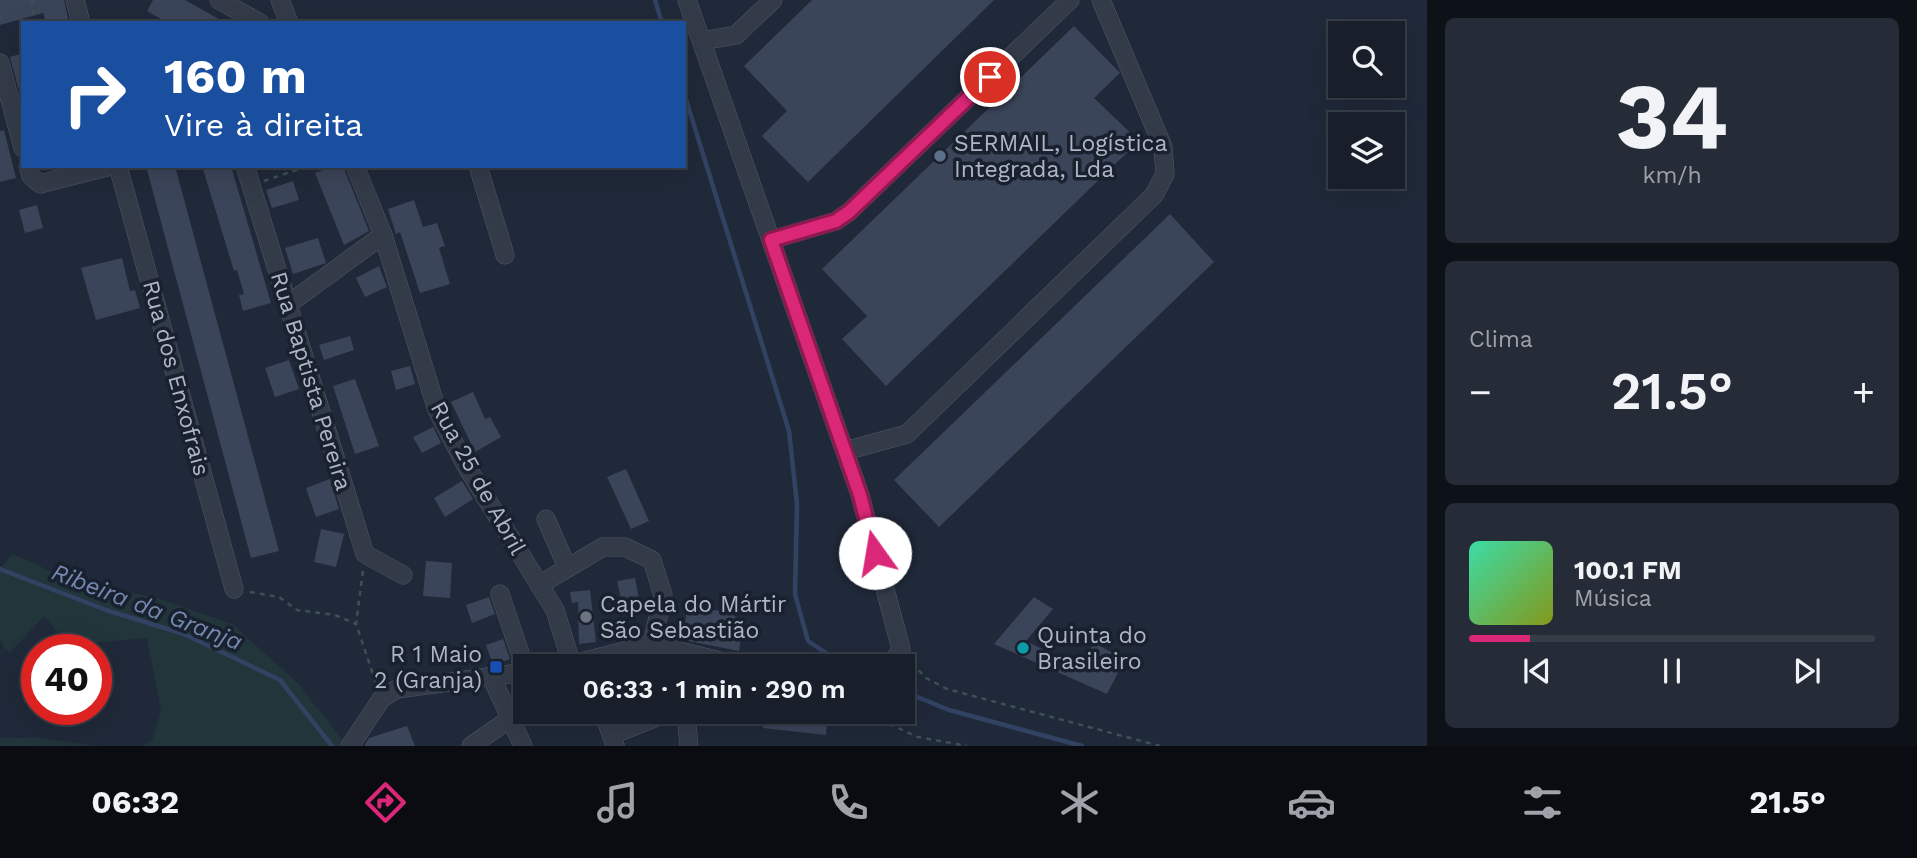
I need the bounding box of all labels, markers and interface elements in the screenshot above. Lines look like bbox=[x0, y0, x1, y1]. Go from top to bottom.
map controls bbox=[1328, 21, 1405, 189]
button: search bbox=[1328, 21, 1405, 98]
text: 160 m bbox=[164, 47, 307, 105]
pin bbox=[960, 47, 1020, 107]
icon: right bbox=[49, 49, 140, 140]
icon: arrive bbox=[971, 58, 1009, 96]
text: 34 bbox=[1616, 63, 1728, 170]
text: Vire à direita bbox=[164, 106, 363, 144]
button: layers bbox=[1328, 112, 1405, 189]
place label: SERMAIL, Logística Integrada, Lda bbox=[954, 130, 1167, 183]
marker: SERMAIL, Logística Integrada, Lda bbox=[932, 148, 948, 164]
text: km/h bbox=[1642, 162, 1702, 189]
street label: Rua Baptista Pereira bbox=[265, 268, 357, 494]
street label: Rua dos Enxofrais bbox=[137, 277, 215, 479]
text: Clima bbox=[1469, 326, 1533, 353]
text: 21.5° bbox=[1611, 361, 1733, 422]
text: − bbox=[1469, 370, 1492, 414]
text: + bbox=[1852, 370, 1875, 414]
street label: Rua 25 de Abril bbox=[425, 397, 531, 559]
position arrow bbox=[838, 516, 912, 590]
text: 100.1 FM bbox=[1574, 555, 1682, 585]
water label: Ribeira da Granja bbox=[48, 558, 246, 656]
text: Música bbox=[1574, 585, 1652, 612]
place label: Capela do Mártir São Sebastião bbox=[600, 591, 786, 644]
marker: Capela do Mártir São Sebastião bbox=[578, 609, 594, 625]
place label: Quinta do Brasileiro bbox=[1037, 622, 1147, 675]
speed limit sign: 40 bbox=[21, 634, 112, 725]
marker: Quinta do Brasileiro bbox=[1015, 640, 1031, 656]
place label: R 1 Maio 2 (Granja) bbox=[374, 641, 482, 694]
icon: previous bbox=[1518, 652, 1556, 690]
icon: pause bbox=[1653, 652, 1691, 690]
icon: next bbox=[1788, 652, 1826, 690]
marker: R 1 Maio 2 (Granja) bbox=[488, 659, 504, 675]
text: 06:33 · 1 min · 290 m bbox=[583, 674, 845, 704]
icon: directions bbox=[361, 778, 410, 827]
icon: music bbox=[593, 778, 642, 827]
icon: phone bbox=[824, 778, 873, 827]
icon: climate bbox=[1055, 778, 1104, 827]
icon: car bbox=[1287, 778, 1336, 827]
icon: filters bbox=[1518, 778, 1567, 827]
text: 06:32 bbox=[91, 783, 179, 821]
text: 21.5° bbox=[1749, 783, 1826, 821]

